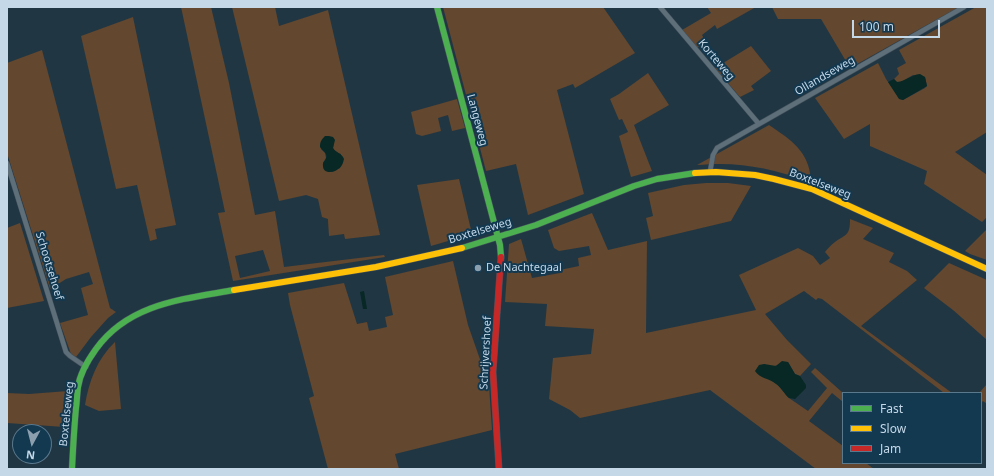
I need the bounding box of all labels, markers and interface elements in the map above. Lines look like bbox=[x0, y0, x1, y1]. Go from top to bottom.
scale bar bbox=[854, 12, 942, 38]
text: 100 m bbox=[859, 18, 894, 35]
street label: Korteweg bbox=[695, 37, 737, 83]
street label: Ollandseweg bbox=[793, 54, 857, 98]
street label: Langeweg bbox=[464, 93, 490, 147]
street label: Boxtelseweg bbox=[787, 166, 853, 202]
street label: Boxtelseweg bbox=[447, 215, 513, 247]
street label: Schootsehoef bbox=[32, 230, 66, 302]
place label: De Nachtegaal bbox=[486, 261, 562, 275]
marker: De Nachtegaal bbox=[473, 263, 483, 273]
street label: Schrijvershoef bbox=[477, 316, 495, 390]
street label: Boxtelseweg bbox=[57, 381, 77, 447]
legend bbox=[842, 392, 982, 464]
text: Fast bbox=[880, 400, 903, 417]
text: Slow bbox=[880, 420, 906, 437]
north arrow bbox=[12, 424, 52, 464]
text: Jam bbox=[880, 440, 901, 457]
text: N bbox=[25, 447, 36, 463]

